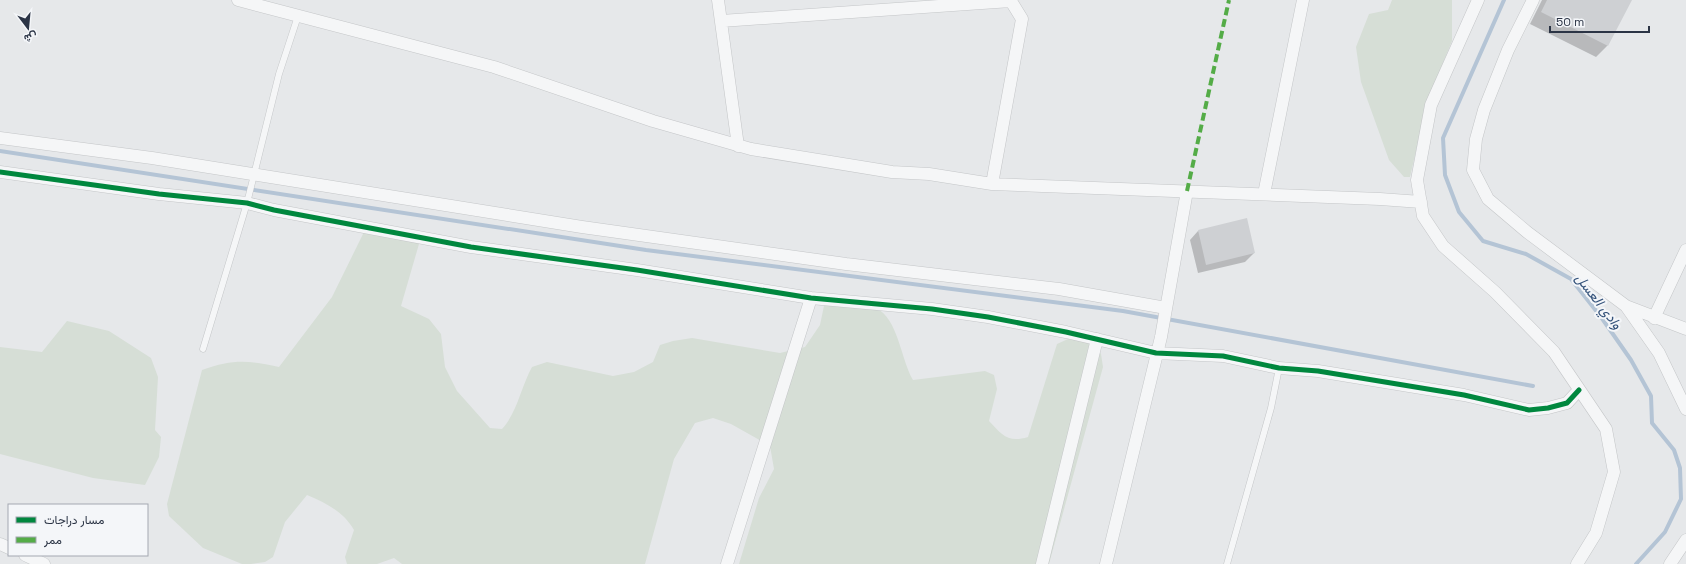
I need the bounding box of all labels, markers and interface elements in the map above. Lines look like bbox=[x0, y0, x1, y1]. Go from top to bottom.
north arrow bbox=[8, 8, 48, 48]
scale bar bbox=[1550, 8, 1649, 34]
text: 50 m bbox=[1556, 14, 1584, 30]
text: ش bbox=[22, 29, 39, 46]
water label: وادي العسل bbox=[1569, 269, 1627, 335]
legend bbox=[8, 504, 148, 556]
text: مسار دراجات bbox=[44, 512, 104, 528]
text: ممر bbox=[43, 532, 62, 548]

